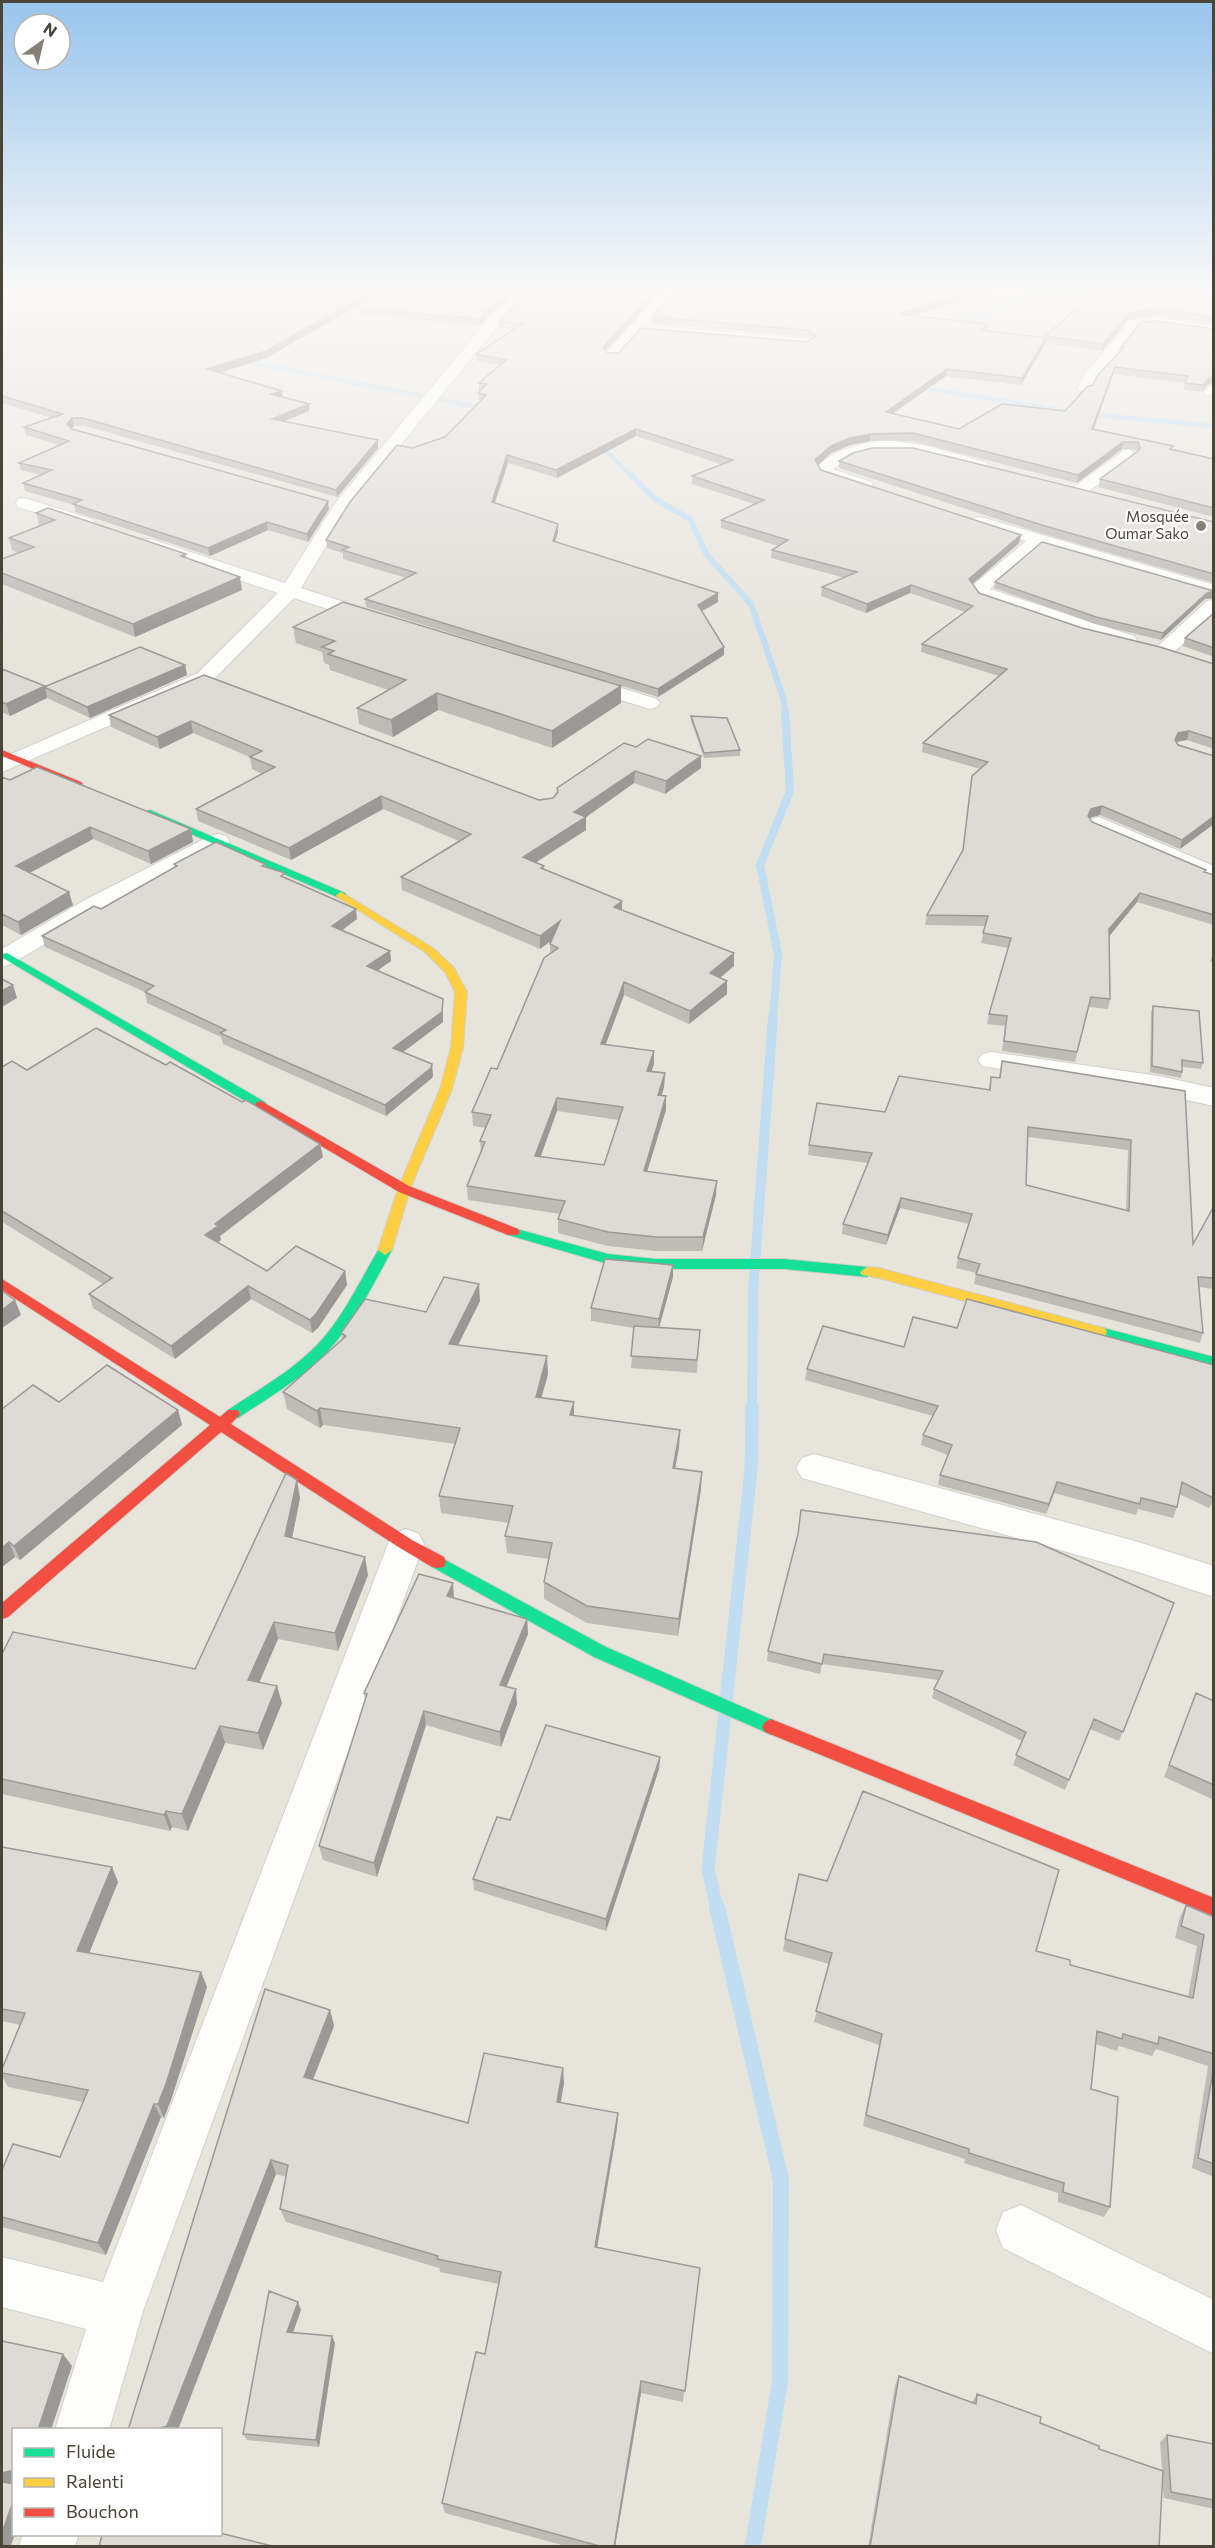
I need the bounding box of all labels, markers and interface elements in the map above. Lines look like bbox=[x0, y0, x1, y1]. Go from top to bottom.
north arrow bbox=[12, 12, 72, 72]
text: N bbox=[40, 18, 61, 40]
place label: Mosquée Oumar Sako bbox=[1105, 507, 1189, 542]
marker: Mosquée Oumar Sako bbox=[1194, 519, 1208, 533]
legend bbox=[12, 2428, 222, 2536]
text: Fluide bbox=[66, 2440, 115, 2462]
text: Ralenti bbox=[66, 2470, 124, 2492]
text: Bouchon bbox=[66, 2500, 139, 2522]

